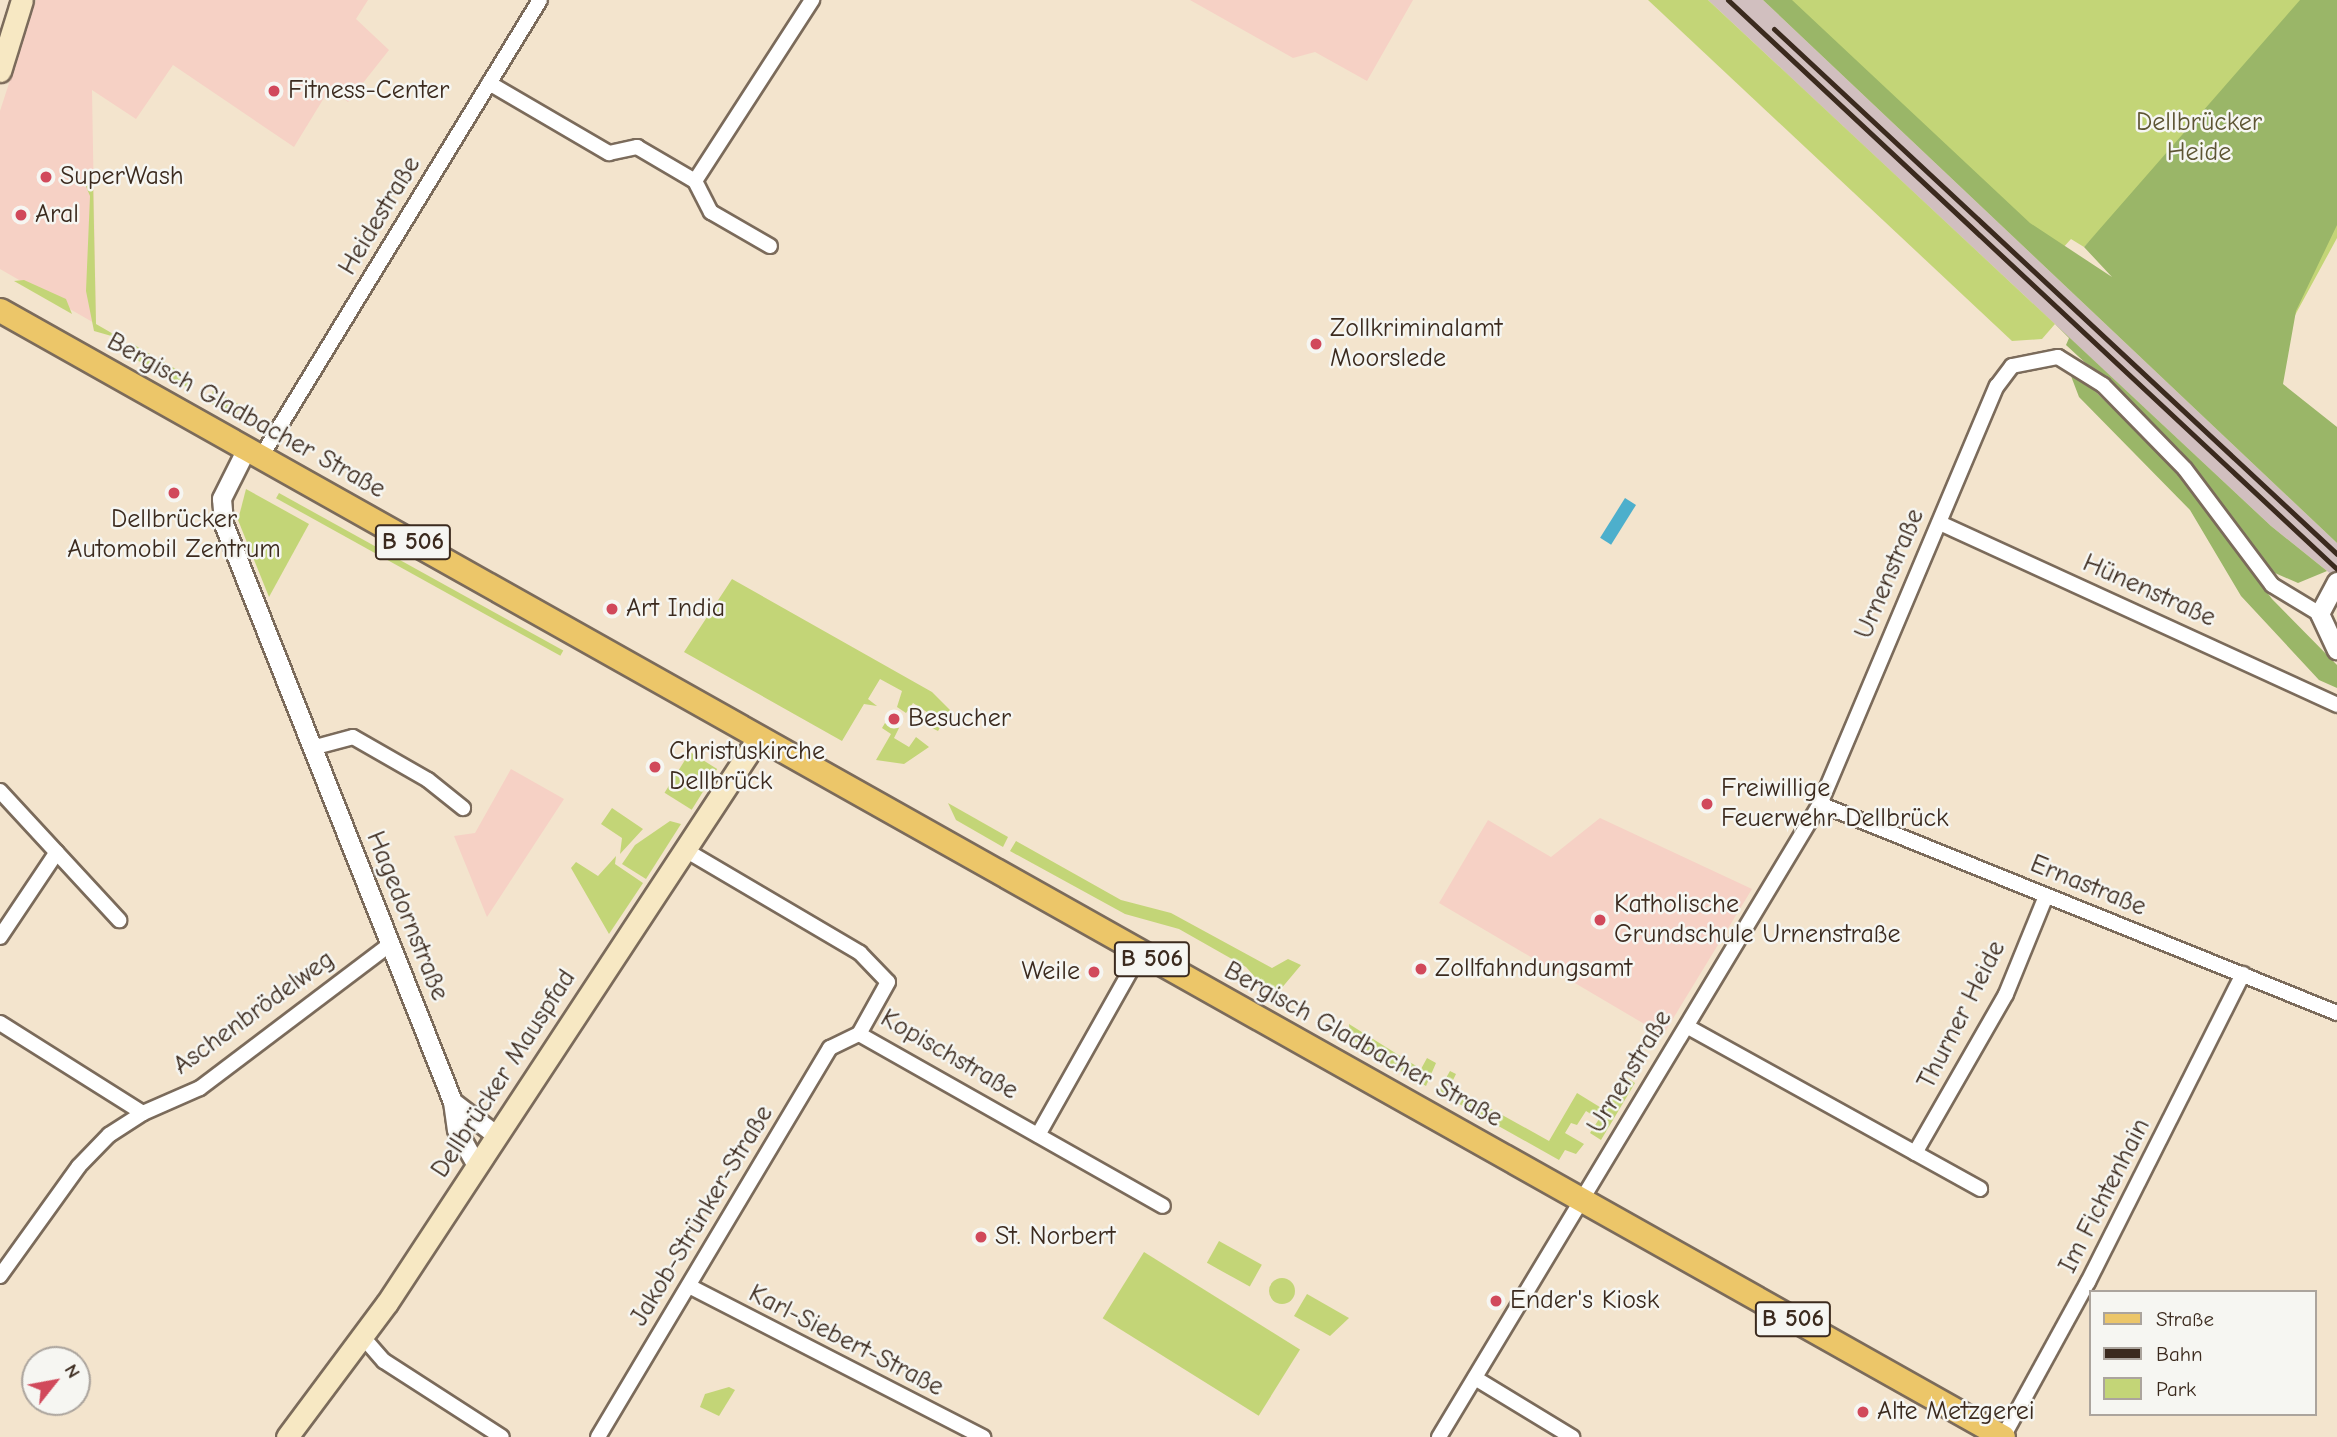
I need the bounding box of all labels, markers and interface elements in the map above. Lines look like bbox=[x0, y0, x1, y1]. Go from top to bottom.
place label: Fitness-Center bbox=[288, 75, 449, 107]
marker: Fitness-Center bbox=[266, 83, 282, 99]
park label: Dellbrücker Heide bbox=[2136, 107, 2262, 168]
street label: Heidestraße bbox=[332, 151, 428, 281]
place label: SuperWash bbox=[60, 161, 184, 193]
marker: SuperWash bbox=[38, 169, 54, 185]
place label: Aral bbox=[35, 199, 79, 231]
marker: Aral bbox=[13, 207, 29, 223]
place label: Zollkriminalamt Moorslede bbox=[1330, 313, 1502, 374]
street label: Bergisch Gladbacher Straße bbox=[101, 326, 391, 506]
marker: Zollkriminalamt Moorslede bbox=[1308, 336, 1324, 352]
marker: Dellbrücker Automobil Zentrum bbox=[166, 485, 182, 501]
place label: Dellbrücker Automobil Zentrum bbox=[67, 504, 281, 566]
street label: Urnenstraße bbox=[1849, 504, 1931, 644]
road number: B 506 bbox=[374, 522, 452, 562]
street label: Hünenstraße bbox=[2078, 548, 2220, 634]
place label: Art India bbox=[626, 593, 725, 625]
marker: Art India bbox=[604, 601, 620, 617]
place label: Besucher bbox=[908, 703, 1011, 735]
marker: Besucher bbox=[886, 711, 902, 727]
place label: Christuskirche Dellbrück bbox=[669, 736, 825, 798]
marker: Christuskirche Dellbrück bbox=[647, 759, 663, 775]
place label: Freiwillige Feuerwehr Dellbrück bbox=[1721, 773, 1949, 834]
marker: Freiwillige Feuerwehr Dellbrück bbox=[1699, 796, 1715, 812]
street label: Hagedornstraße bbox=[359, 827, 455, 1005]
street label: Ernastraße bbox=[2026, 849, 2150, 923]
place label: Katholische Grundschule Urnenstraße bbox=[1614, 889, 1901, 950]
marker: Katholische Grundschule Urnenstraße bbox=[1592, 912, 1608, 928]
street label: Thurner Heide bbox=[1911, 936, 2013, 1094]
road number: B 506 bbox=[1114, 939, 1190, 979]
street label: Aschenbrödelweg bbox=[167, 944, 341, 1082]
place label: Zollfahndungsamt bbox=[1435, 953, 1632, 985]
street label: Bergisch Gladbacher Straße bbox=[1218, 955, 1508, 1135]
place label: Weile bbox=[1022, 956, 1080, 988]
marker: Zollfahndungsamt bbox=[1413, 961, 1429, 977]
street label: Dellbrücker Mauspfad bbox=[425, 964, 583, 1184]
marker: Weile bbox=[1086, 964, 1102, 980]
street label: Kopischstraße bbox=[875, 1003, 1023, 1107]
street label: Urnenstraße bbox=[1581, 1005, 1679, 1139]
street label: Jakob-Strünker-Straße bbox=[624, 1100, 780, 1332]
street label: Im Fichtenhain bbox=[2053, 1113, 2157, 1279]
place label: St. Norbert bbox=[995, 1221, 1115, 1253]
marker: St. Norbert bbox=[973, 1229, 989, 1245]
street label: Karl-Siebert-Straße bbox=[743, 1278, 949, 1404]
place label: Ender's Kiosk bbox=[1510, 1285, 1659, 1317]
legend bbox=[2088, 1290, 2316, 1416]
marker: Ender's Kiosk bbox=[1488, 1293, 1504, 1309]
road number: B 506 bbox=[1755, 1298, 1832, 1339]
text: Straße bbox=[2156, 1307, 2214, 1331]
text: Bahn bbox=[2156, 1342, 2203, 1366]
north arrow bbox=[21, 1346, 91, 1416]
text: N bbox=[60, 1360, 85, 1382]
text: Park bbox=[2156, 1377, 2196, 1401]
place label: Alte Metzgerei bbox=[1877, 1396, 2035, 1428]
marker: Alte Metzgerei bbox=[1855, 1404, 1871, 1420]

